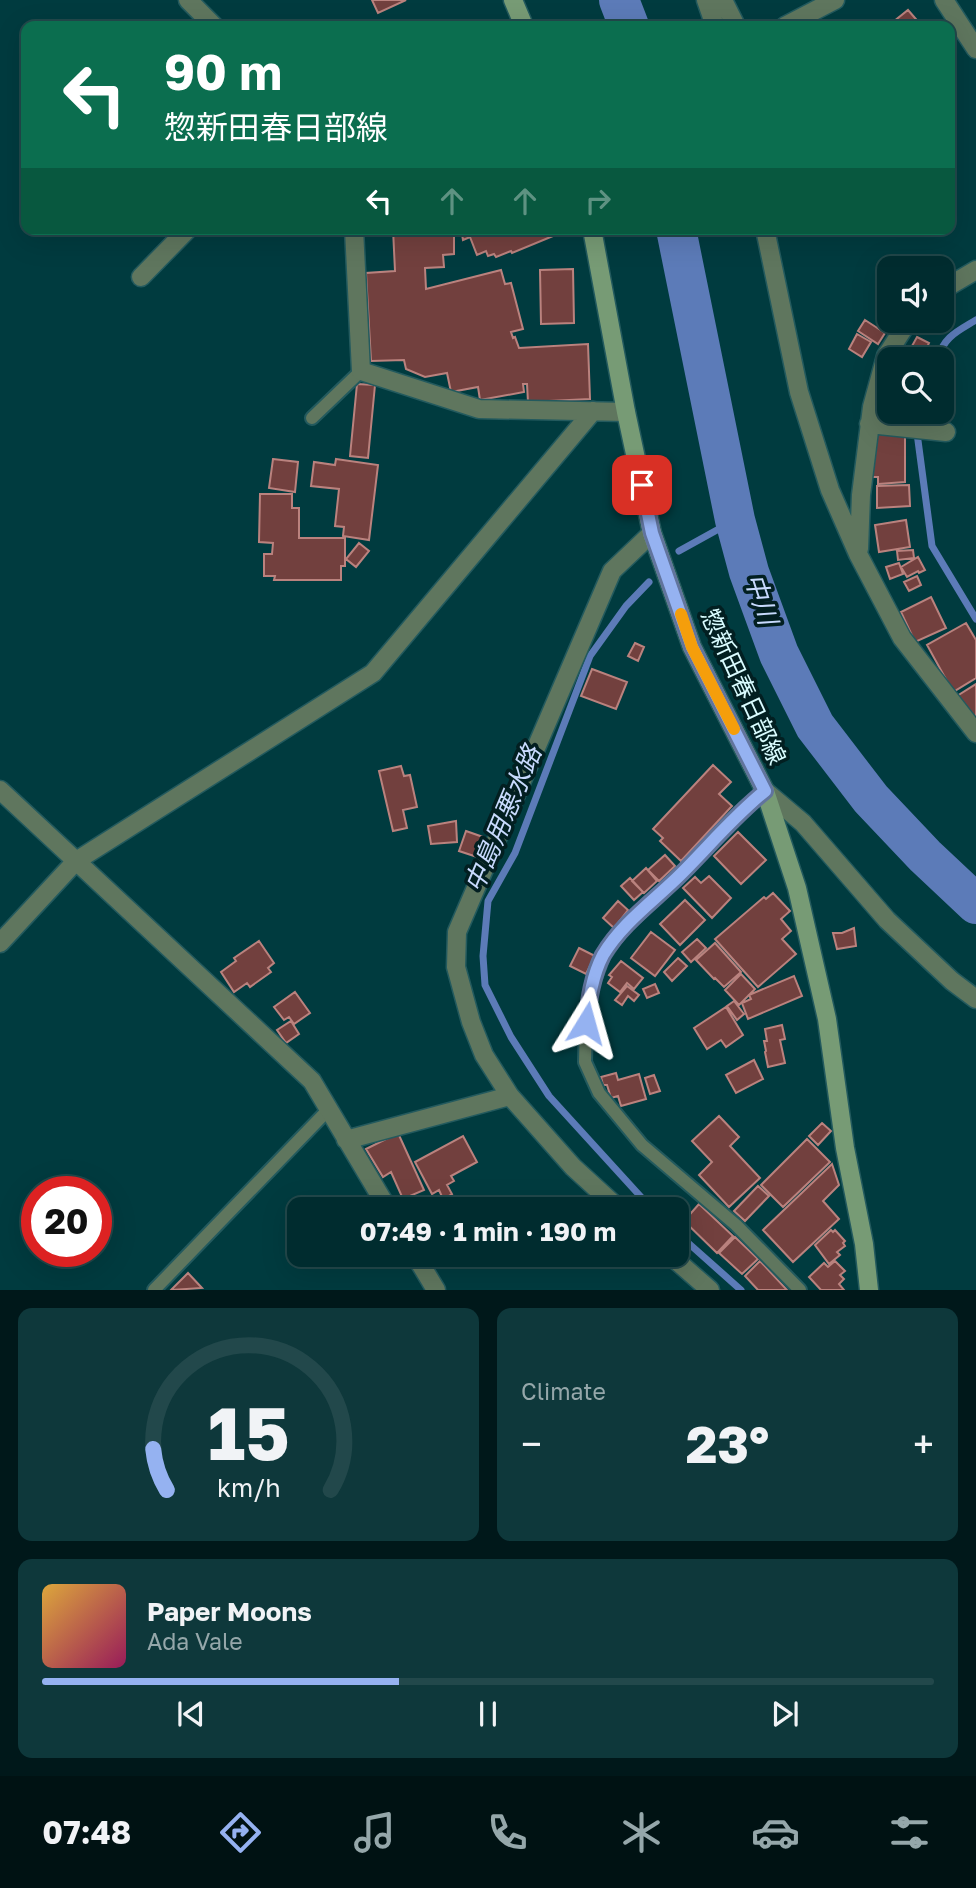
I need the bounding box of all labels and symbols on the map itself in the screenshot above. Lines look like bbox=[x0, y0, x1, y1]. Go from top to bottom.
pin bbox=[612, 455, 672, 515]
water label: 中川 bbox=[739, 569, 785, 631]
street label: 惣新田春日部線 bbox=[696, 604, 793, 769]
water label: 中島用悪水路 bbox=[458, 739, 548, 897]
position arrow bbox=[549, 986, 623, 1060]
speed limit sign: 20 bbox=[21, 1176, 112, 1267]

